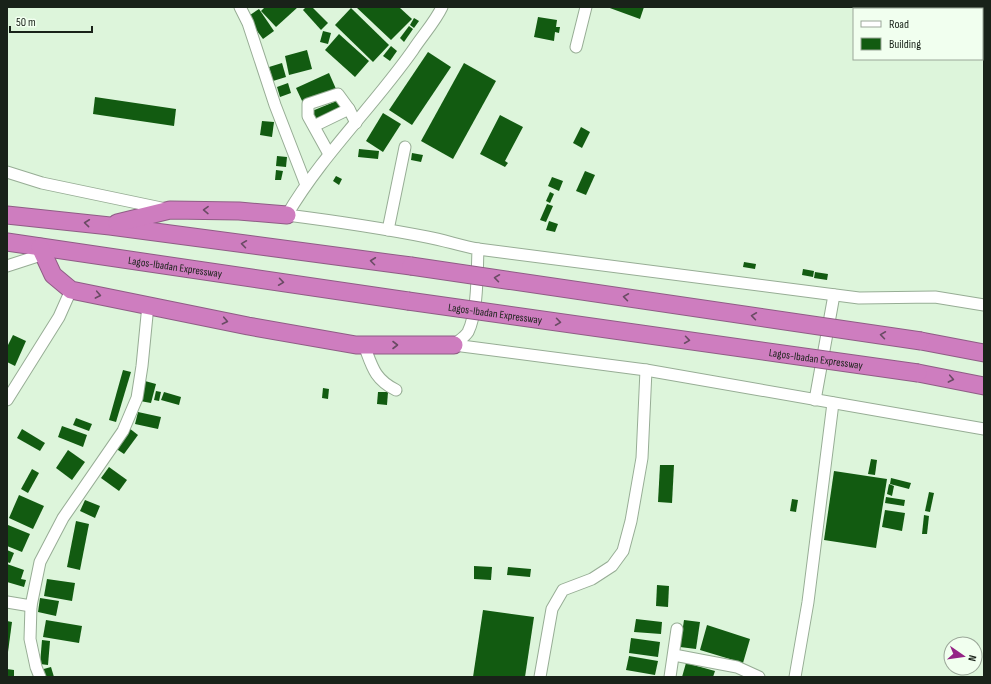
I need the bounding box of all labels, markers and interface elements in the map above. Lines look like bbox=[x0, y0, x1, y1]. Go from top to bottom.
scale bar bbox=[10, 8, 92, 34]
legend bbox=[853, 8, 983, 60]
text: 50 m bbox=[16, 15, 36, 30]
text: Road bbox=[889, 17, 909, 32]
text: Building bbox=[889, 37, 921, 52]
one-way arrow bbox=[203, 206, 209, 215]
one-way arrow bbox=[84, 219, 90, 228]
one-way arrow bbox=[241, 240, 247, 249]
street label: Lagos-Ibadan Expressway bbox=[127, 253, 224, 280]
one-way arrow bbox=[370, 257, 376, 266]
one-way arrow bbox=[494, 274, 500, 283]
one-way arrow bbox=[278, 277, 284, 286]
one-way arrow bbox=[94, 290, 101, 298]
one-way arrow bbox=[622, 293, 629, 302]
street label: Lagos-Ibadan Expressway bbox=[447, 300, 544, 326]
one-way arrow bbox=[751, 312, 757, 321]
one-way arrow bbox=[222, 316, 228, 325]
one-way arrow bbox=[555, 317, 561, 326]
one-way arrow bbox=[880, 331, 886, 340]
one-way arrow bbox=[684, 335, 690, 344]
one-way arrow bbox=[392, 341, 398, 349]
street label: Lagos-Ibadan Expressway bbox=[768, 346, 864, 372]
one-way arrow bbox=[948, 374, 954, 383]
north arrow bbox=[943, 636, 983, 676]
text: N bbox=[965, 654, 979, 663]

